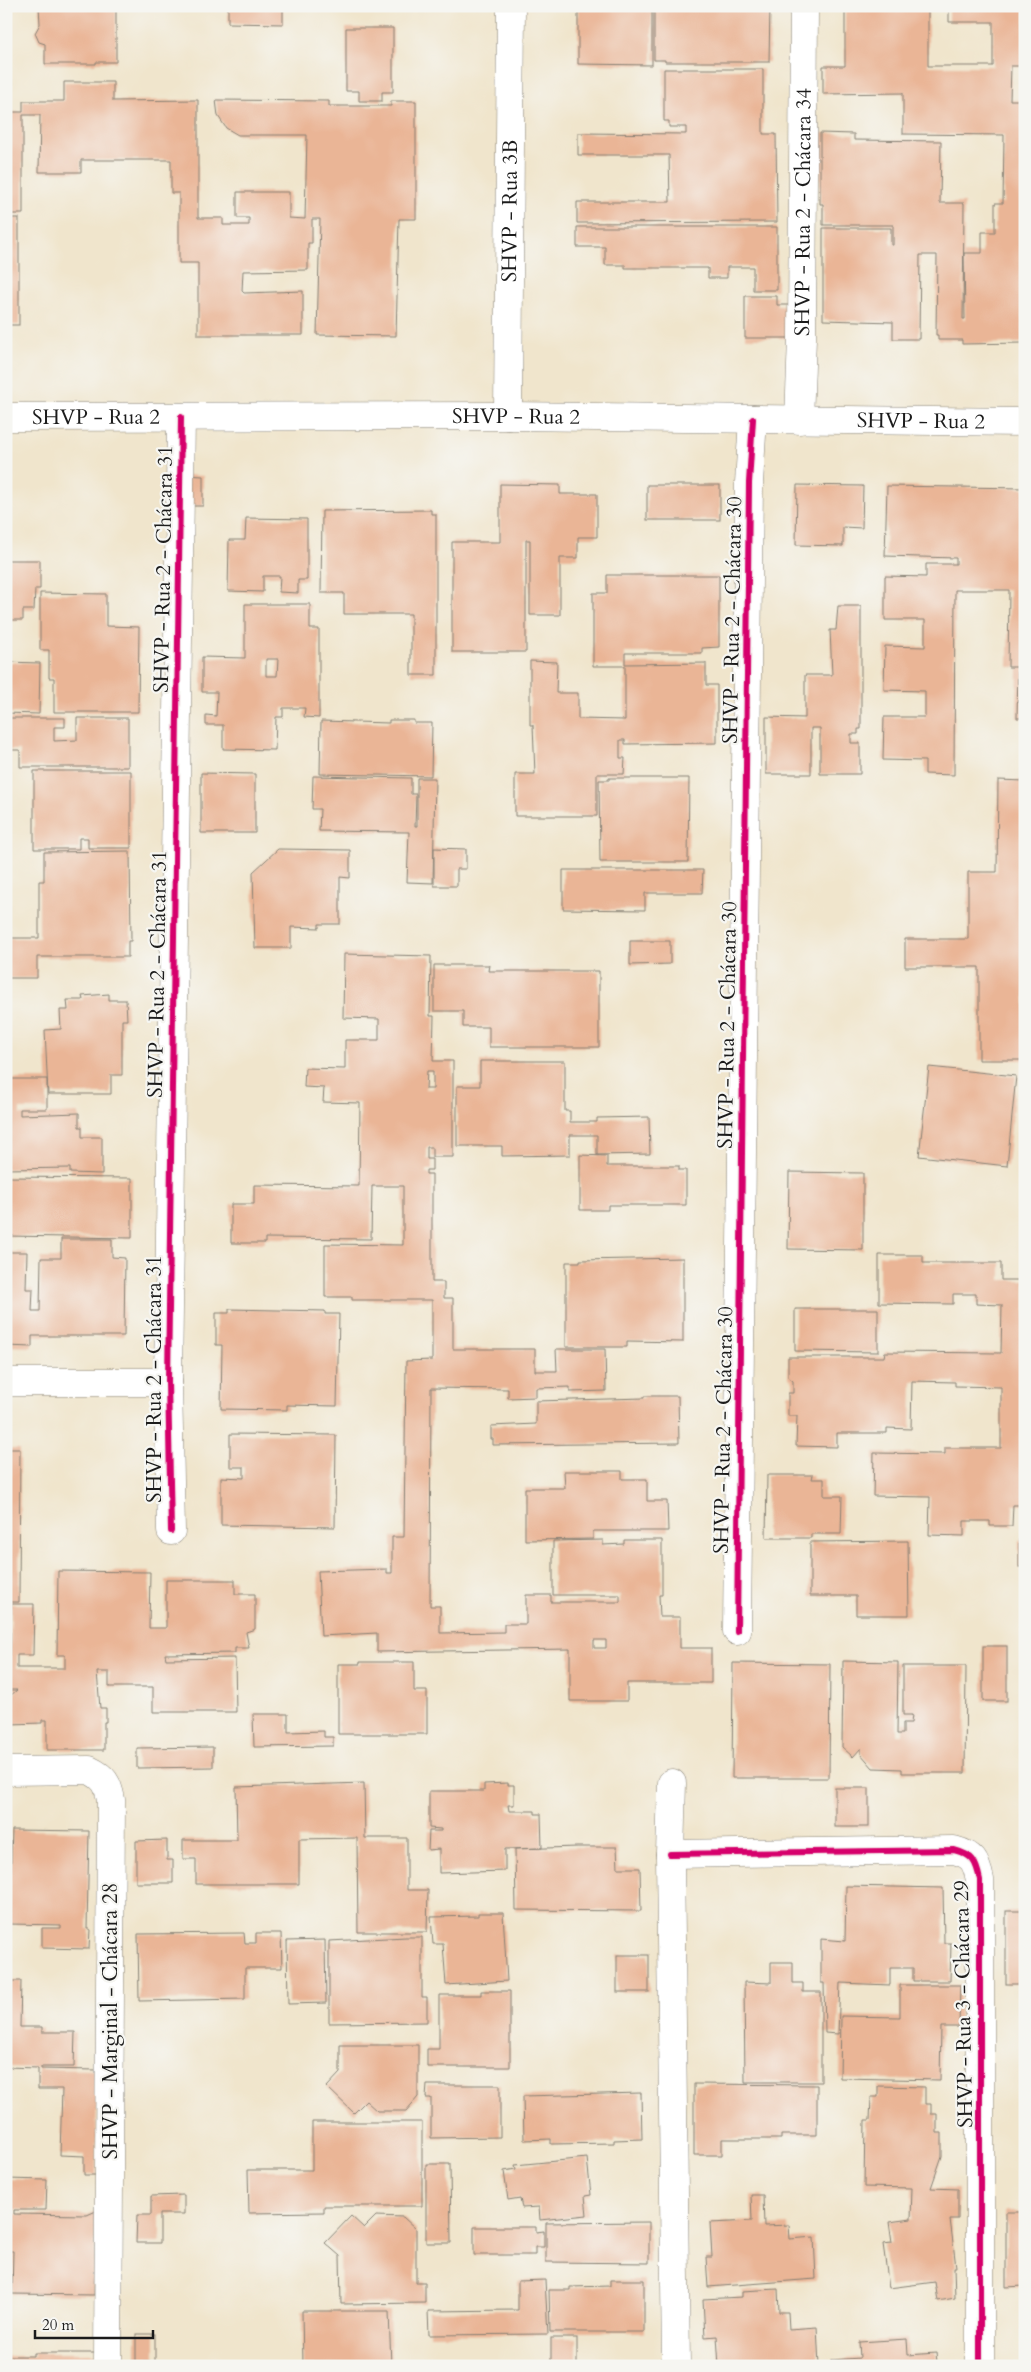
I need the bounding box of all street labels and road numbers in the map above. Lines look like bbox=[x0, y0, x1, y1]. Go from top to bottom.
street label: SHVP - Rua 2 - Chácara 34 bbox=[788, 88, 819, 336]
street label: SHVP - Rua 3B bbox=[495, 140, 525, 282]
street label: SHVP - Rua 2 bbox=[452, 402, 580, 432]
street label: SHVP - Rua 2 bbox=[32, 403, 160, 432]
street label: SHVP - Rua 2 bbox=[857, 406, 985, 437]
street label: SHVP - Rua 2 - Chácara 31 bbox=[147, 445, 180, 693]
street label: SHVP - Rua 2 - Chácara 30 bbox=[716, 496, 749, 744]
street label: SHVP - Rua 2 - Chácara 31 bbox=[141, 850, 174, 1098]
street label: SHVP - Rua 2 - Chácara 30 bbox=[711, 901, 744, 1149]
street label: SHVP - Rua 2 - Chácara 31 bbox=[140, 1255, 169, 1503]
street label: SHVP - Rua 2 - Chácara 30 bbox=[707, 1306, 740, 1554]
street label: SHVP - Rua 3 - Chácara 29 bbox=[947, 1880, 980, 2128]
street label: SHVP - Marginal - Chácara 28 bbox=[96, 1883, 125, 2159]

